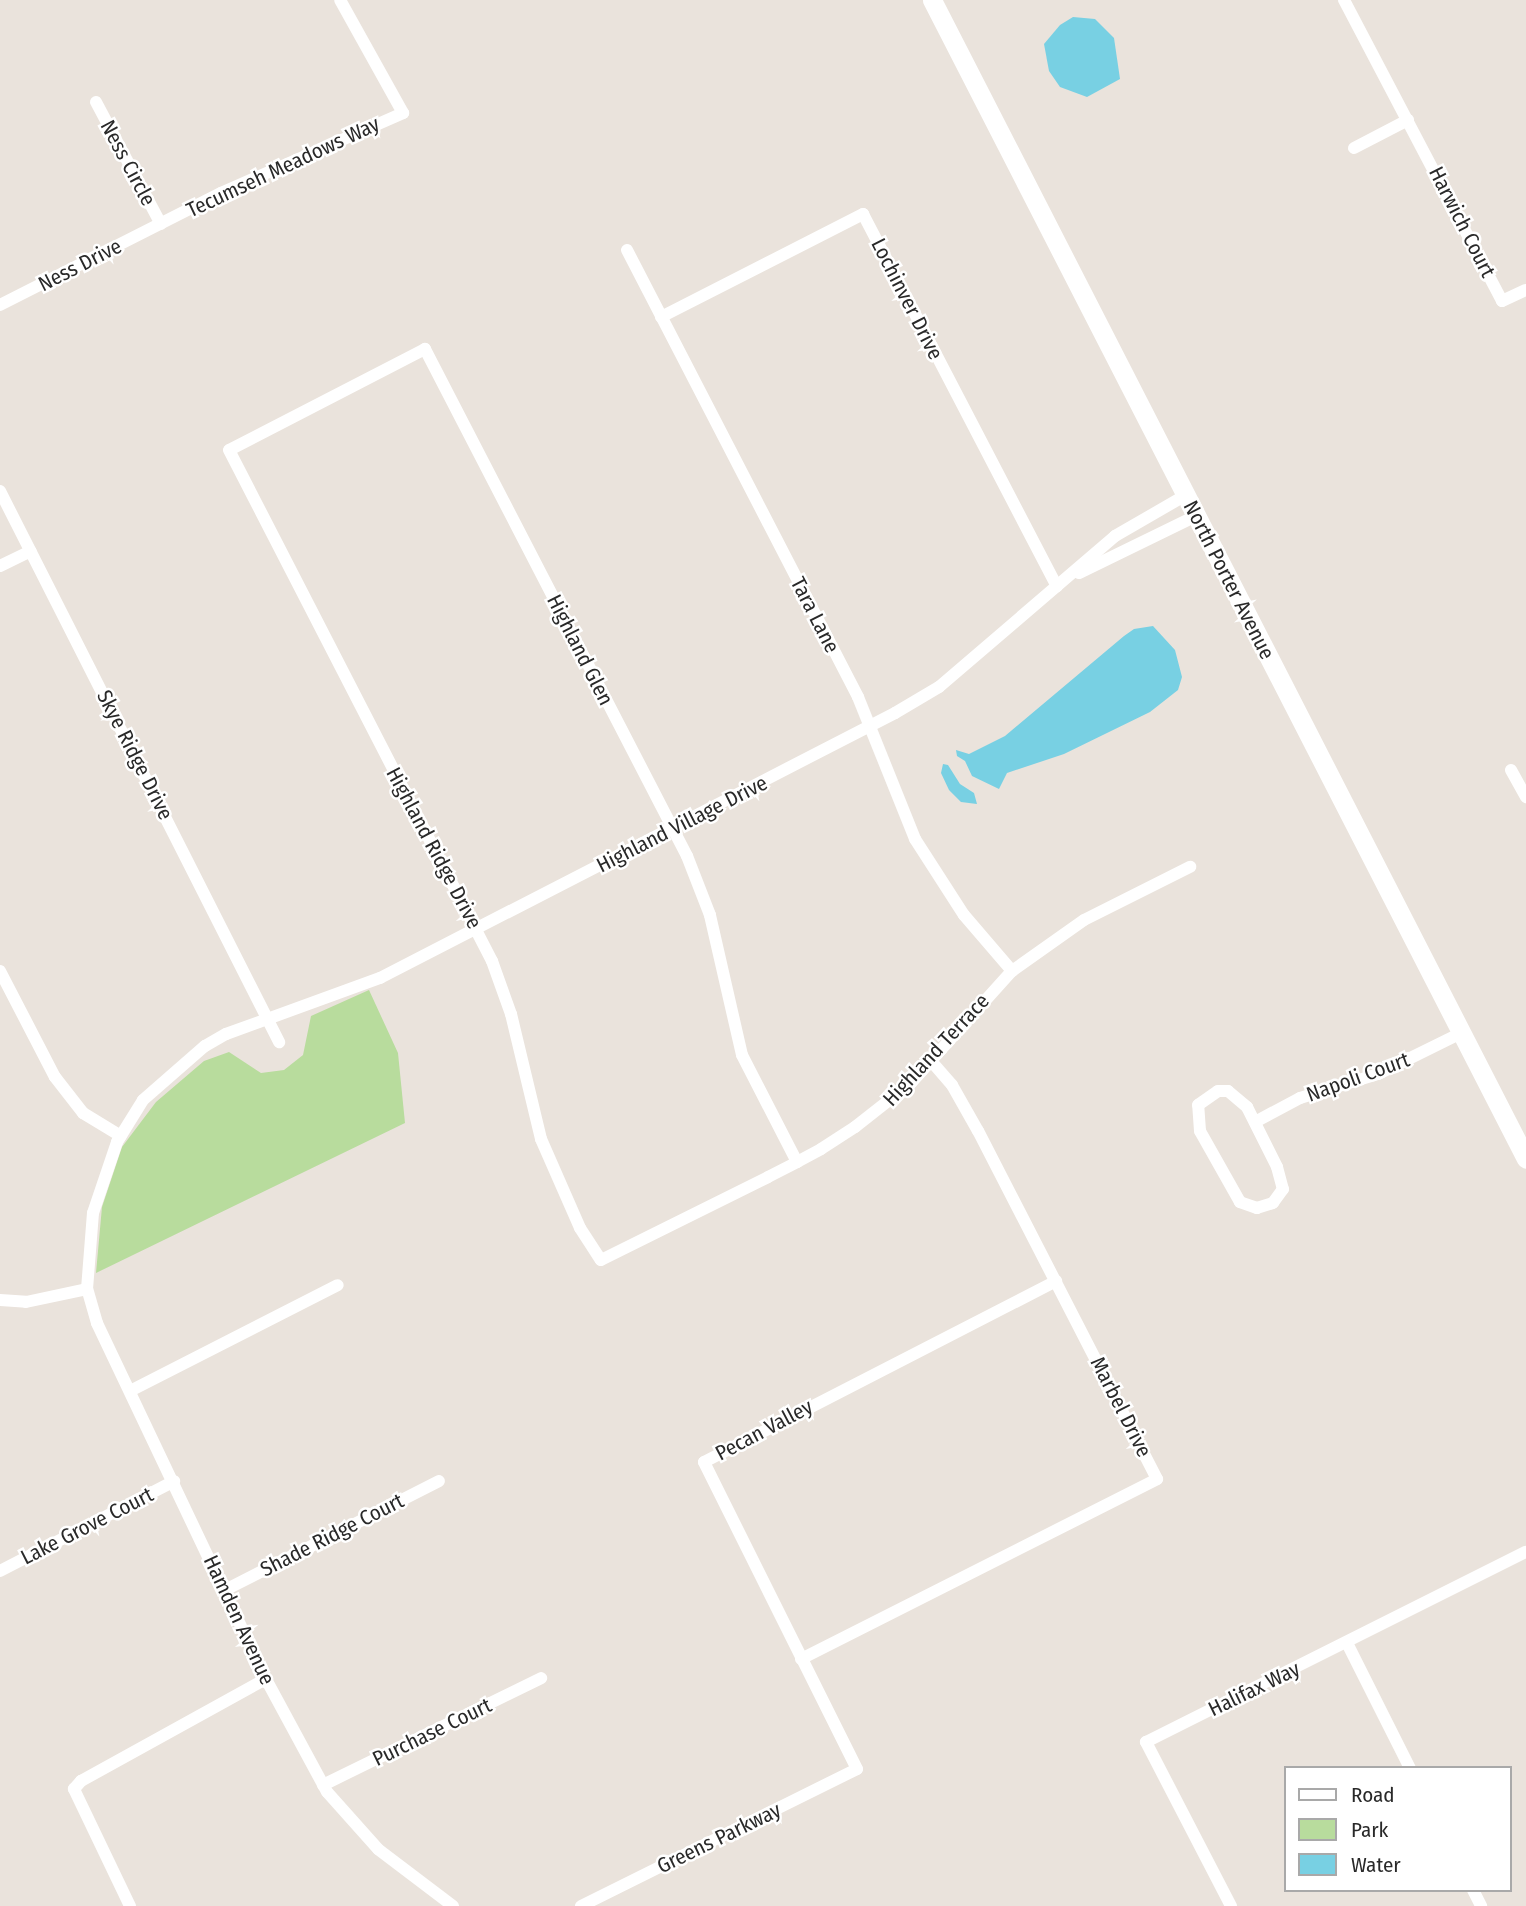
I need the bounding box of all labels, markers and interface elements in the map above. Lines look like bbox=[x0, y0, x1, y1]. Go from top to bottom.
street label: Tecumseh Meadows Way bbox=[182, 111, 384, 223]
street label: Ness Circle bbox=[95, 116, 161, 210]
street label: Harwich Court bbox=[1423, 162, 1501, 282]
street label: Ness Drive bbox=[34, 233, 126, 297]
street label: Lochinver Drive bbox=[866, 234, 948, 364]
street label: North Porter Avenue bbox=[1178, 496, 1280, 664]
street label: Tara Lane bbox=[785, 573, 845, 657]
street label: Highland Glen bbox=[541, 590, 619, 710]
street label: Skye Ridge Drive bbox=[92, 686, 178, 824]
street label: Highland Ridge Drive bbox=[381, 763, 487, 933]
street label: Highland Village Drive bbox=[592, 770, 772, 878]
street label: Highland Terrace bbox=[878, 989, 994, 1111]
street label: Napoli Court bbox=[1303, 1047, 1413, 1107]
street label: Marbel Drive bbox=[1085, 1353, 1157, 1461]
street label: Pecan Valley bbox=[711, 1394, 817, 1466]
street label: Lake Grove Court bbox=[17, 1482, 157, 1570]
street label: Shade Ridge Court bbox=[256, 1488, 408, 1582]
street label: Hamden Avenue bbox=[198, 1551, 280, 1689]
street label: Halifax Way bbox=[1204, 1656, 1304, 1722]
street label: Purchase Court bbox=[368, 1692, 496, 1772]
legend bbox=[1284, 1766, 1512, 1892]
text: Road bbox=[1351, 1782, 1395, 1808]
street label: Greens Parkway bbox=[653, 1797, 785, 1879]
text: Park bbox=[1351, 1817, 1388, 1843]
text: Water bbox=[1351, 1852, 1401, 1878]

